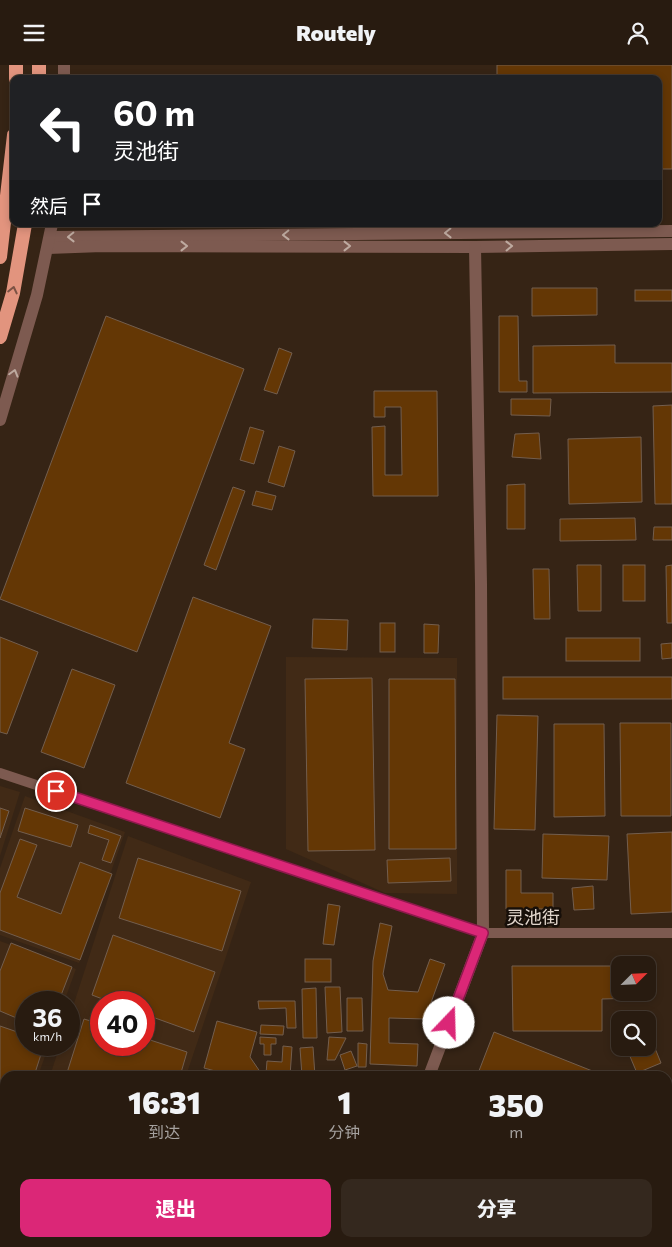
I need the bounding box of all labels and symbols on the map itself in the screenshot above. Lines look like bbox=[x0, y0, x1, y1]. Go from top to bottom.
one-way arrow bbox=[444, 228, 452, 238]
one-way arrow bbox=[282, 230, 290, 240]
one-way arrow bbox=[67, 232, 74, 242]
one-way arrow bbox=[181, 241, 189, 251]
one-way arrow bbox=[343, 241, 351, 252]
one-way arrow bbox=[506, 241, 514, 252]
one-way arrow bbox=[7, 286, 18, 295]
one-way arrow bbox=[8, 370, 18, 378]
pin bbox=[35, 770, 77, 812]
street label: 灵池街 bbox=[506, 906, 560, 928]
north arrow bbox=[611, 956, 656, 1001]
speed limit sign: 40 bbox=[90, 991, 155, 1056]
position arrow bbox=[422, 996, 474, 1048]

